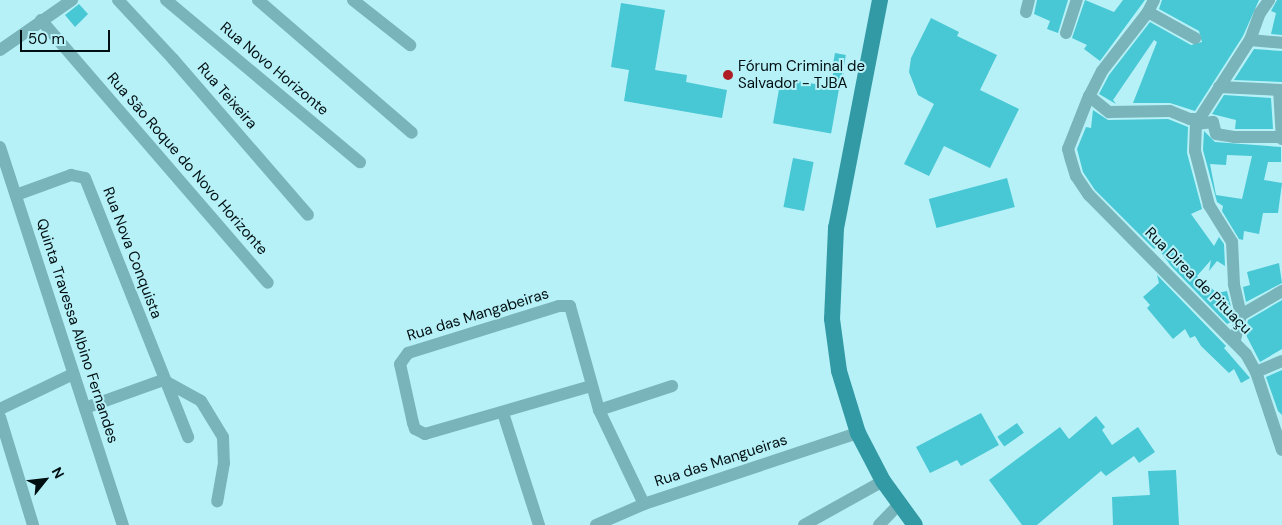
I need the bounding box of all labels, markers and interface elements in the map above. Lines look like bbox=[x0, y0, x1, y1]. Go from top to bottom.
street label: Rua Novo Horizonte bbox=[216, 18, 332, 120]
scale bar bbox=[22, 20, 112, 52]
text: 50 m bbox=[28, 29, 65, 49]
place label: Fórum Criminal de Salvador - TJBA bbox=[738, 57, 865, 92]
street label: Rua Teixeira bbox=[193, 59, 261, 133]
street label: Rua São Roque do Novo Horizonte bbox=[103, 69, 271, 259]
marker: Fórum Criminal de Salvador - TJBA bbox=[722, 69, 734, 81]
street label: Rua Nova Conquista bbox=[99, 185, 165, 321]
street label: Quinta Travessa Albino Fernandes bbox=[32, 216, 122, 446]
street label: Rua Direa de Pituaçu bbox=[1141, 224, 1255, 338]
street label: Rua das Mangabeiras bbox=[405, 285, 551, 345]
street label: Rua das Mangueiras bbox=[652, 431, 790, 491]
north arrow bbox=[20, 455, 70, 505]
text: N bbox=[48, 464, 68, 482]

